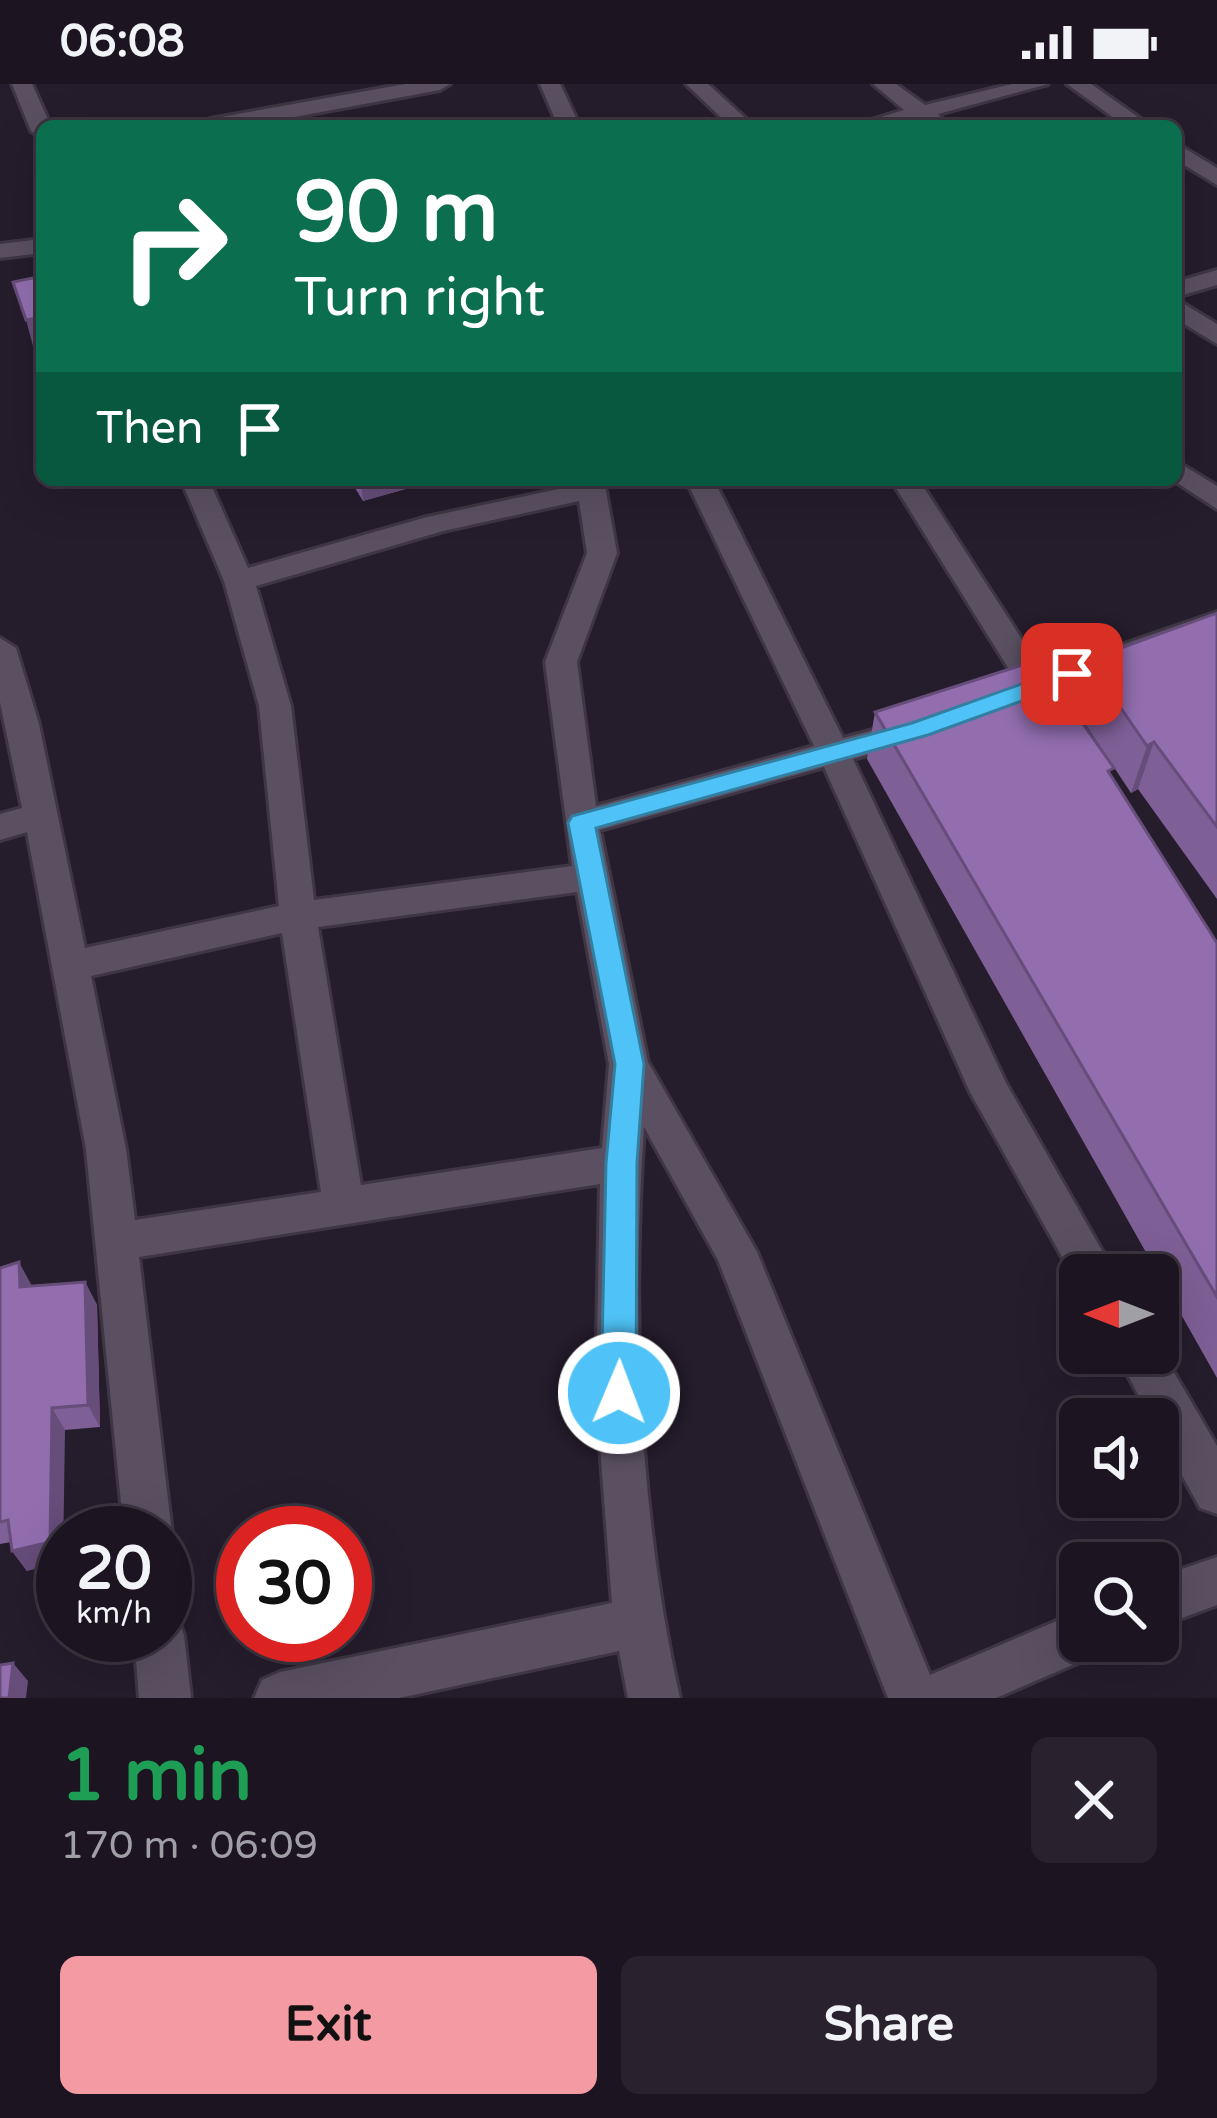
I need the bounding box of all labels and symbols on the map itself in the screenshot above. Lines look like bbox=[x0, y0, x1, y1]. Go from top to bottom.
pin bbox=[1021, 623, 1123, 725]
north arrow bbox=[1059, 1254, 1179, 1374]
position arrow bbox=[556, 1330, 682, 1456]
speed limit sign: 30 bbox=[216, 1506, 372, 1662]

